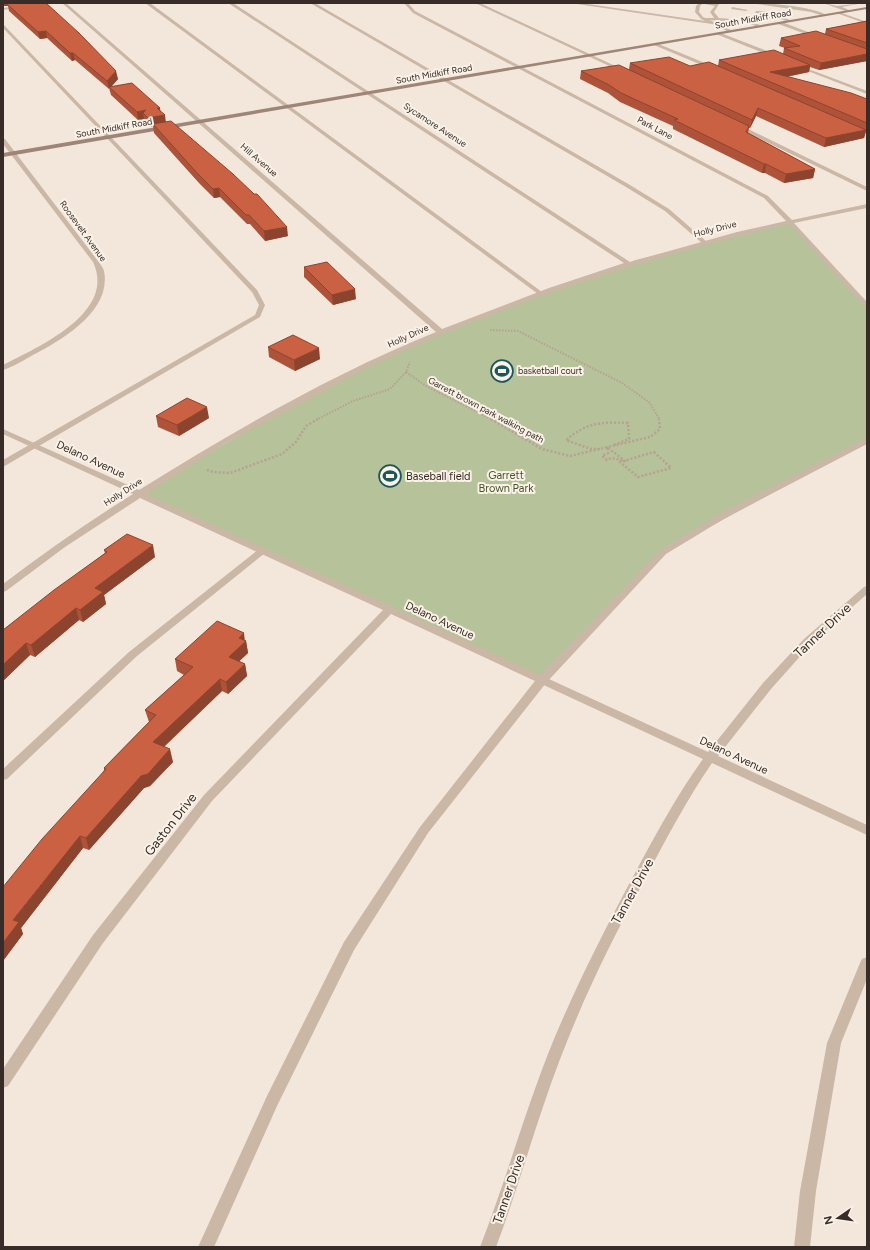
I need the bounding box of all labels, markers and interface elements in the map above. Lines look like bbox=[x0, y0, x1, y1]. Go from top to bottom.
street label: South Midkiff Road bbox=[714, 6, 792, 31]
street label: South Midkiff Road bbox=[395, 61, 473, 86]
street label: Sycamore Avenue bbox=[402, 100, 469, 149]
street label: Park Lane bbox=[636, 114, 675, 141]
street label: South Midkiff Road bbox=[75, 115, 153, 140]
street label: Hill Avenue bbox=[239, 141, 280, 179]
street label: Roosevelt Avenue bbox=[58, 198, 109, 263]
street label: Holly Drive bbox=[692, 218, 737, 239]
street label: Holly Drive bbox=[386, 322, 430, 349]
sports icon: basketball court bbox=[489, 358, 515, 384]
place label: basketball court bbox=[518, 365, 583, 376]
street label: Garrett brown park walking path bbox=[426, 374, 546, 445]
street label: Delano Avenue bbox=[54, 438, 127, 481]
sports icon: Baseball field bbox=[377, 463, 403, 489]
park label: Garrett Brown Park bbox=[478, 469, 534, 495]
place label: Baseball field bbox=[406, 470, 471, 483]
street label: Holly Drive bbox=[101, 475, 144, 508]
street label: Delano Avenue bbox=[403, 599, 476, 642]
street label: Tanner Drive bbox=[791, 600, 854, 660]
street label: Delano Avenue bbox=[697, 734, 770, 777]
street label: Gaston Drive bbox=[141, 790, 200, 859]
street label: Tanner Drive bbox=[608, 856, 657, 926]
street label: Tanner Drive bbox=[490, 1153, 527, 1226]
north arrow bbox=[818, 1198, 858, 1238]
text: N bbox=[821, 1215, 836, 1226]

